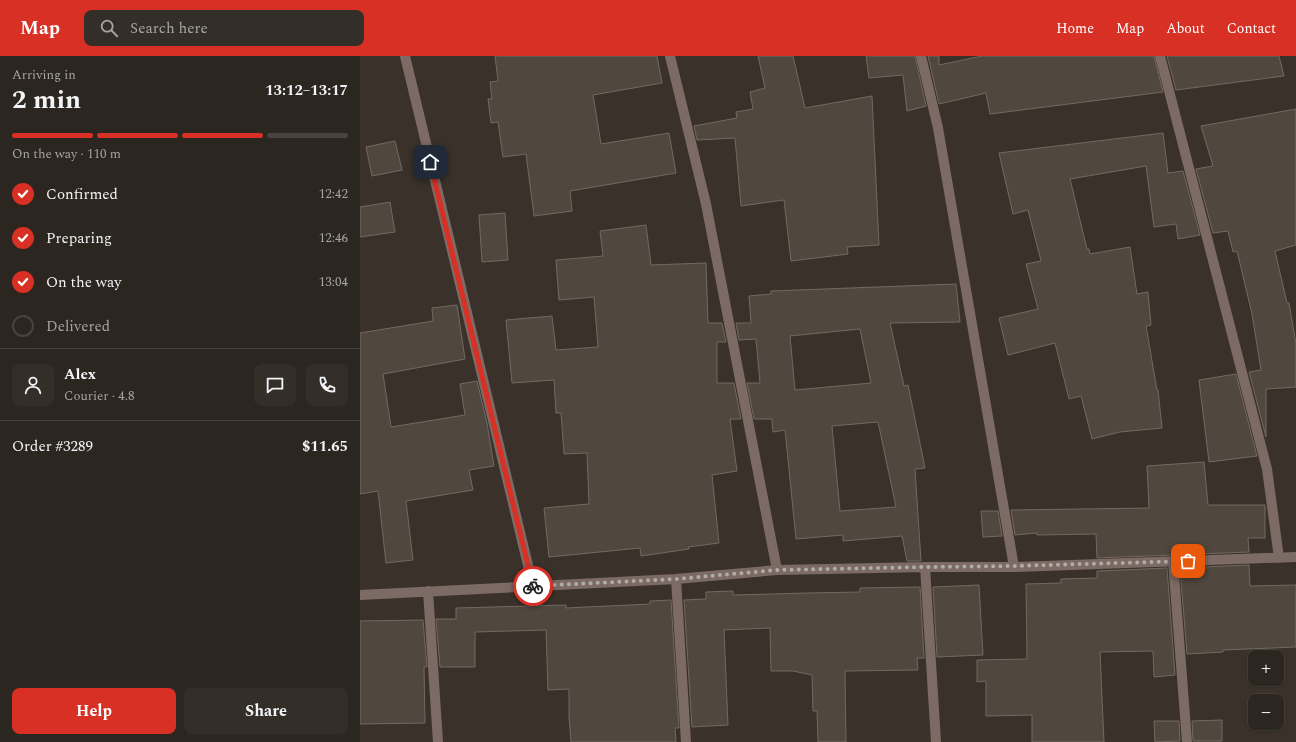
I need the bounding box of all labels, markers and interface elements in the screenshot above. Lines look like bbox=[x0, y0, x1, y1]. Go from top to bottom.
search box bbox=[84, 10, 364, 46]
text: Map bbox=[20, 14, 60, 43]
icon: search bbox=[98, 17, 120, 39]
text: Search here bbox=[130, 17, 208, 40]
text: Home bbox=[1056, 18, 1094, 39]
text: Map bbox=[1116, 18, 1144, 39]
text: About bbox=[1166, 18, 1205, 39]
text: Contact bbox=[1227, 18, 1276, 39]
text: Arriving in bbox=[12, 65, 76, 85]
text: 13:12–13:17 bbox=[265, 79, 348, 102]
text: 2 min bbox=[12, 80, 81, 120]
text: On the way · 110 m bbox=[12, 144, 121, 164]
pin bbox=[413, 145, 447, 179]
icon: home bbox=[419, 151, 441, 173]
icon: check bbox=[12, 183, 34, 205]
text: Confirmed bbox=[46, 183, 118, 206]
text: 12:42 bbox=[319, 184, 348, 204]
icon: check bbox=[12, 227, 34, 249]
text: Preparing bbox=[46, 227, 112, 250]
text: 12:46 bbox=[319, 228, 348, 248]
icon: check bbox=[12, 271, 34, 293]
text: On the way bbox=[46, 271, 121, 294]
text: 13:04 bbox=[319, 272, 348, 292]
text: Delivered bbox=[46, 315, 110, 338]
text: Alex bbox=[64, 363, 96, 386]
button: person bbox=[12, 364, 54, 406]
button: chat bbox=[254, 364, 296, 406]
button: phone bbox=[306, 364, 348, 406]
text: Courier · 4.8 bbox=[64, 386, 134, 406]
text: Order #3289 bbox=[12, 435, 93, 458]
text: $11.65 bbox=[302, 435, 348, 458]
pin bbox=[1171, 544, 1205, 578]
icon: bag bbox=[1177, 550, 1199, 572]
courier bbox=[513, 566, 553, 606]
icon: bike bbox=[522, 575, 544, 597]
map controls bbox=[1248, 650, 1284, 730]
button: + bbox=[1248, 650, 1284, 686]
button: Help bbox=[12, 688, 176, 734]
button: Share bbox=[184, 688, 348, 734]
button: − bbox=[1248, 694, 1284, 730]

